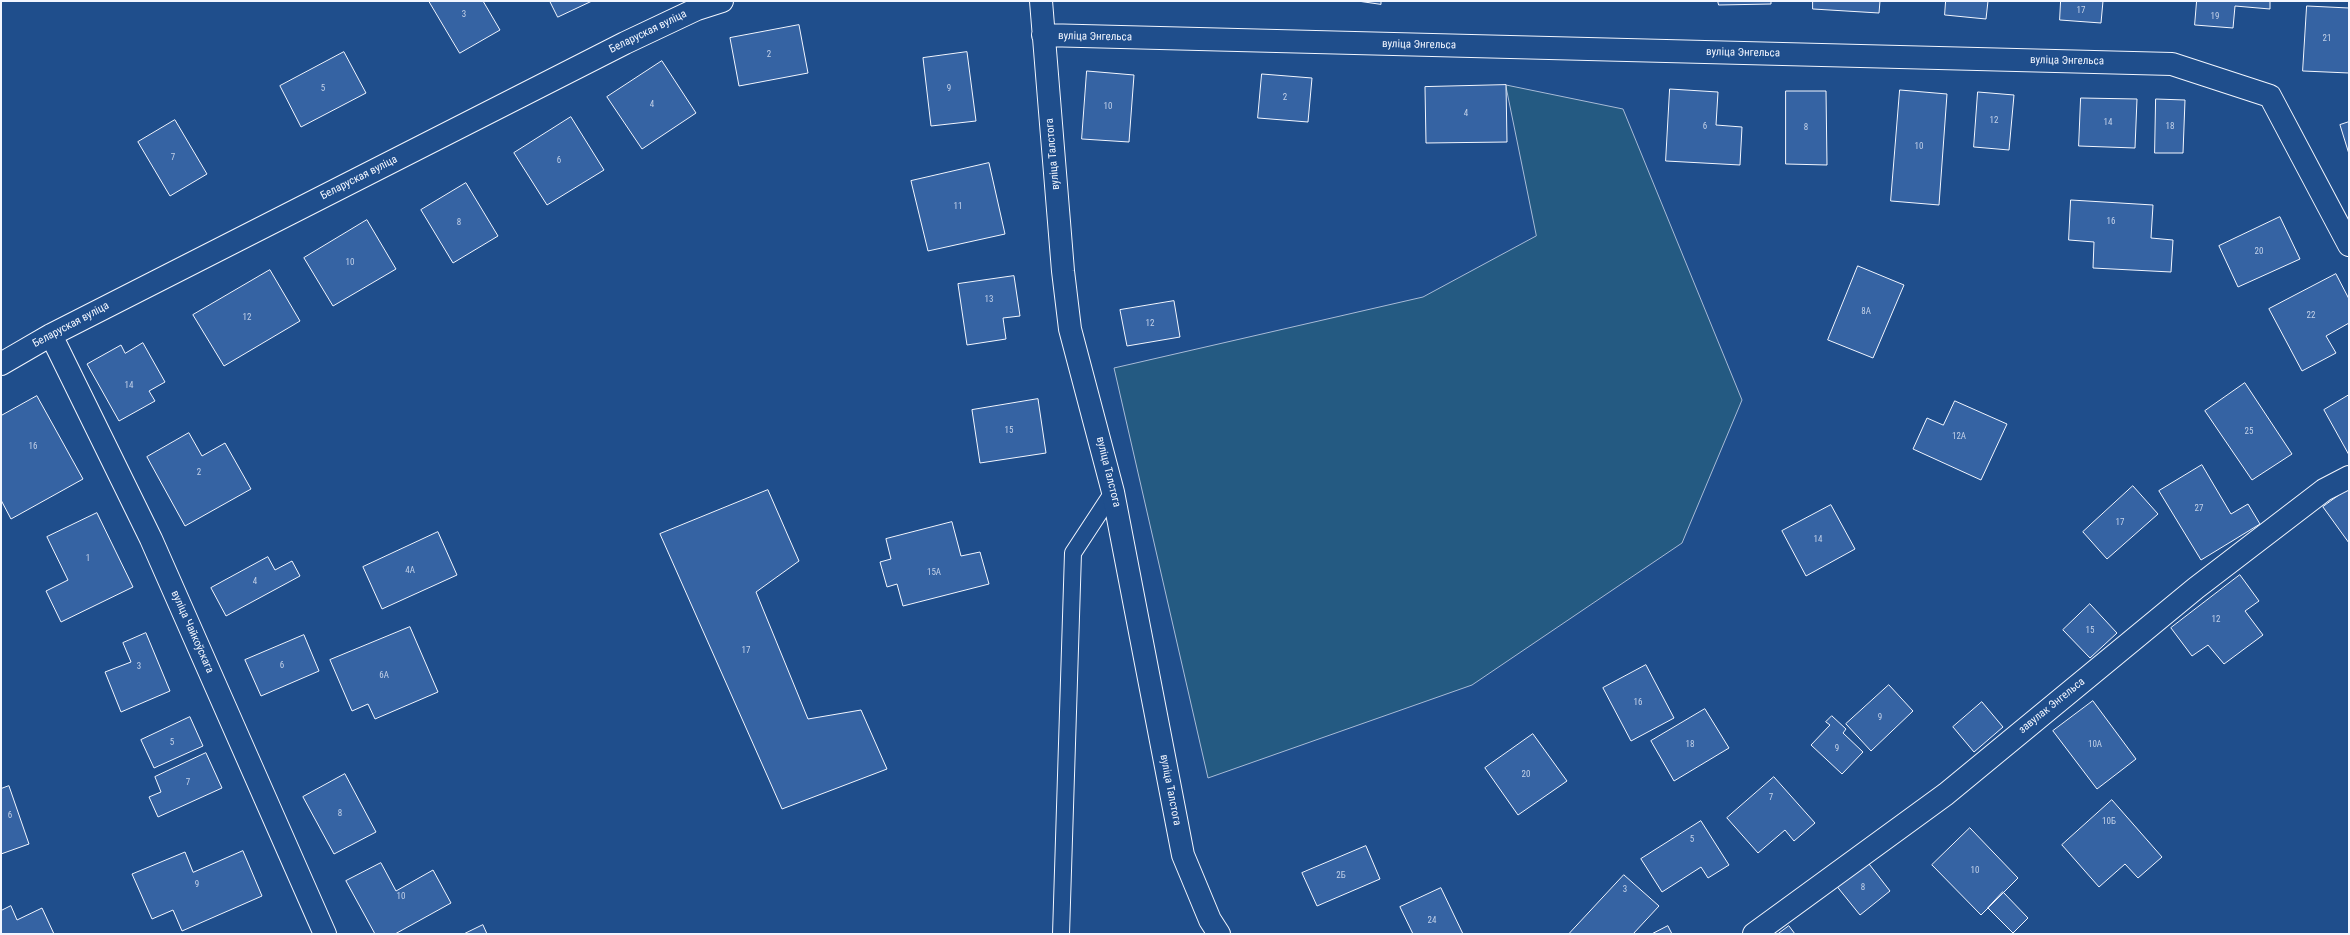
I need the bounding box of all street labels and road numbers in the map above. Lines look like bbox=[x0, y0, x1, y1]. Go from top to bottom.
street label: Беларуская вуліца bbox=[607, 8, 689, 56]
street label: вуліца Энгельса bbox=[1058, 30, 1132, 44]
street label: вуліца Энгельса bbox=[1382, 38, 1456, 52]
street label: вуліца Энгельса bbox=[1706, 46, 1780, 60]
street label: вуліца Энгельса bbox=[2030, 54, 2104, 68]
street label: вуліца Талстога bbox=[1043, 118, 1063, 190]
street label: Беларуская вуліца bbox=[318, 153, 400, 203]
street label: Беларуская вуліца bbox=[31, 299, 111, 351]
street label: вуліца Талстога bbox=[1093, 435, 1123, 509]
street label: вуліца Чайкоўскага bbox=[168, 589, 216, 675]
street label: завулак Энгельса bbox=[2016, 675, 2088, 737]
street label: вуліца Талстога bbox=[1157, 753, 1183, 827]

